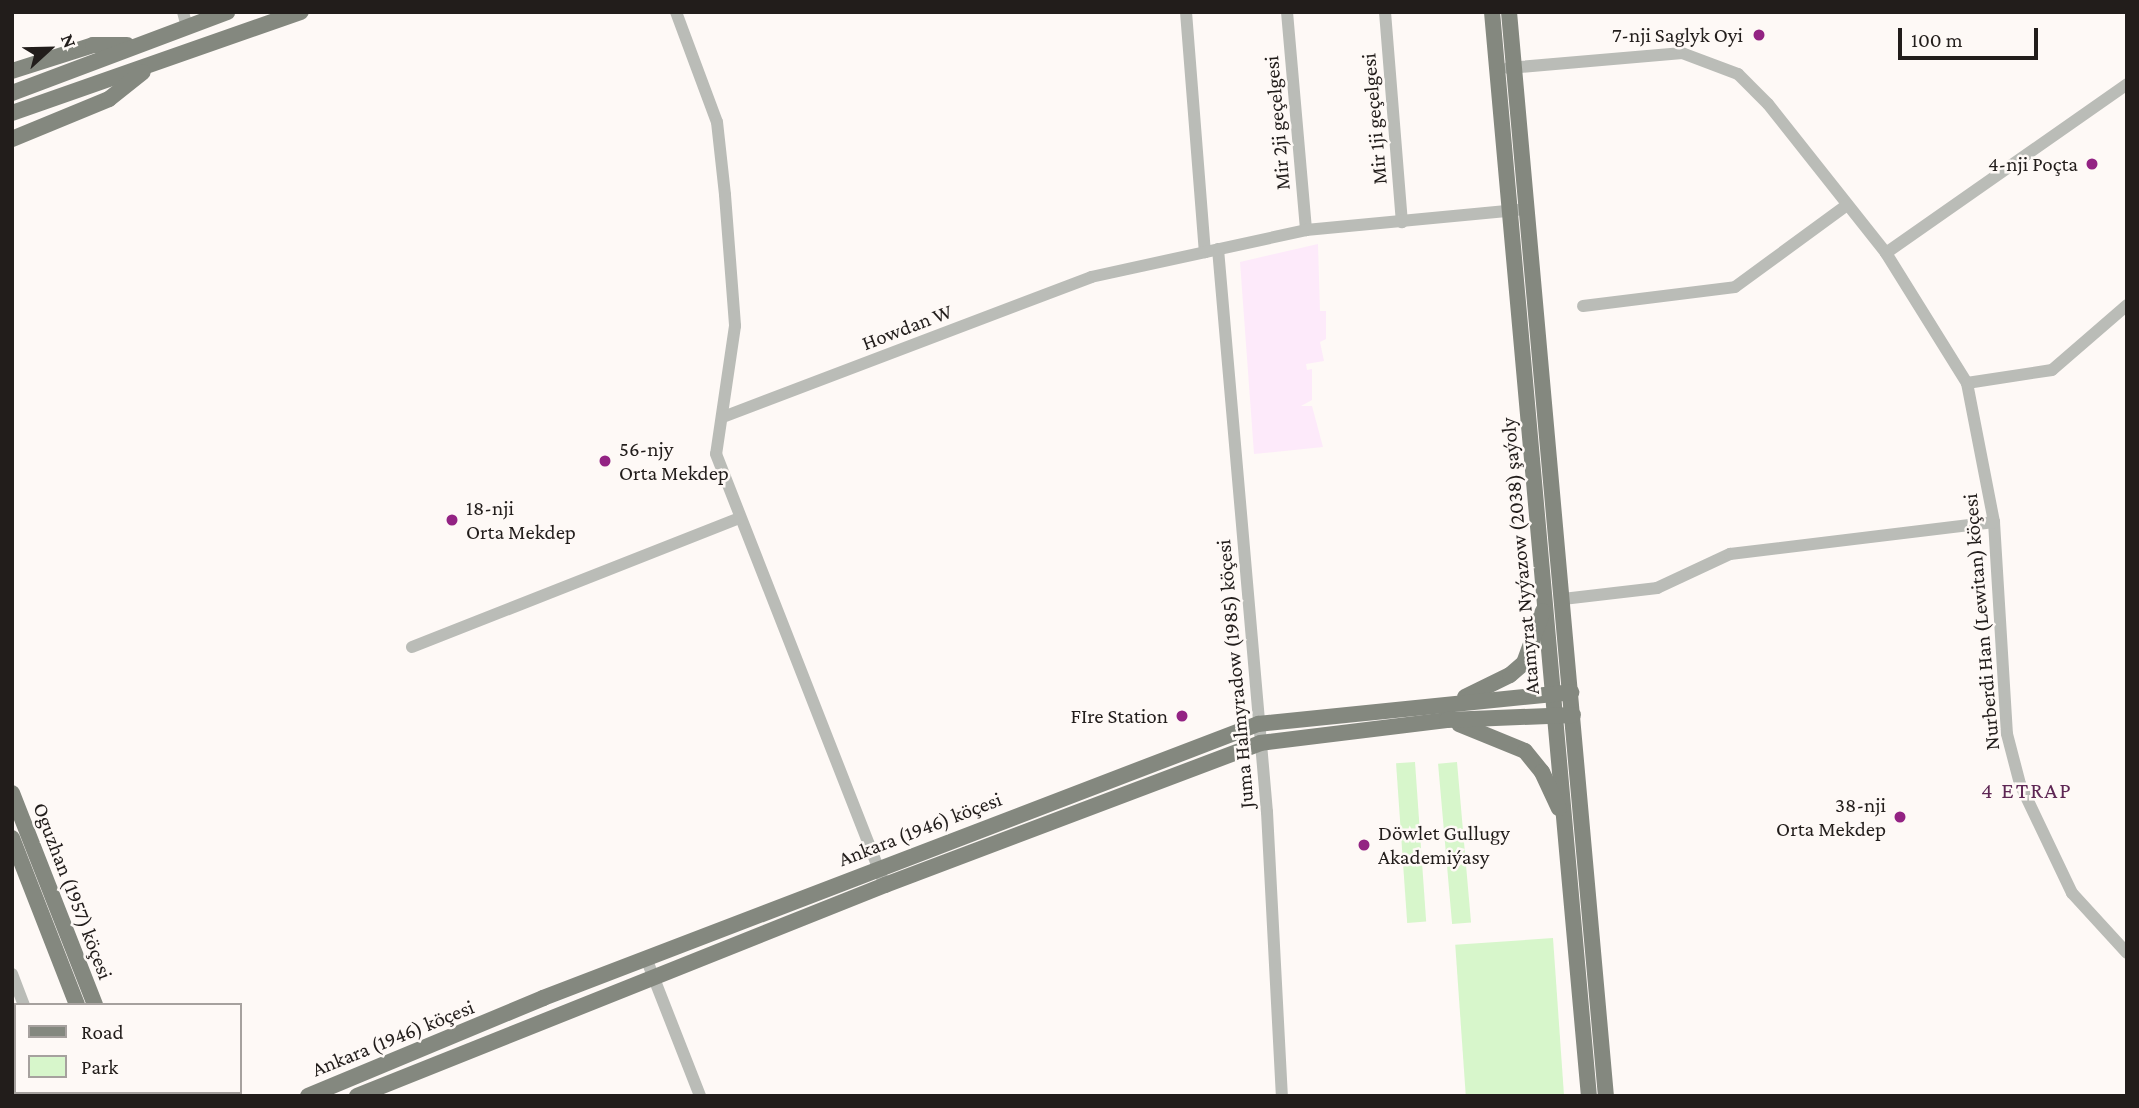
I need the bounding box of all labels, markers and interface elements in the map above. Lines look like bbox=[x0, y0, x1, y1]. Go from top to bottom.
north arrow bbox=[14, 14, 84, 84]
scale bar bbox=[1901, 14, 2041, 58]
place label: 7-nji Saglyk Oyi bbox=[1612, 22, 1743, 48]
marker: 7-nji Saglyk Oyi bbox=[1749, 25, 1769, 45]
text: 100 m bbox=[1911, 28, 1963, 52]
text: N bbox=[57, 31, 81, 51]
street label: Mir 1ji geçelgesi bbox=[1356, 52, 1392, 186]
street label: Mir 2ji geçelgesi bbox=[1259, 55, 1295, 191]
place label: 4-nji Poçta bbox=[1988, 151, 2078, 177]
marker: 4-nji Poçta bbox=[2084, 156, 2100, 172]
street label: Howdan W bbox=[858, 298, 956, 356]
street label: Atamyrat Nyýazow (2038) şaýoly bbox=[1495, 416, 1545, 696]
place label: 56-njy Orta Mekdep bbox=[619, 436, 729, 486]
marker: 56-njy Orta Mekdep bbox=[597, 453, 613, 469]
street label: Nurberdi Han (Lewitan) köçesi bbox=[1957, 493, 2005, 751]
place label: 18-nji Orta Mekdep bbox=[466, 495, 576, 545]
marker: 18-nji Orta Mekdep bbox=[444, 512, 460, 528]
street label: Juma Halmyradow (1985) köçesi bbox=[1211, 538, 1259, 810]
place label: FIre Station bbox=[1071, 703, 1168, 729]
marker: FIre Station bbox=[1174, 708, 1190, 724]
district label: 4 ETRAP bbox=[1982, 776, 2072, 804]
street label: Ankara (1946) köçesi bbox=[835, 786, 1005, 872]
place label: 38-nji Orta Mekdep bbox=[1776, 792, 1886, 842]
street label: Oguzhan (1957) köçesi bbox=[28, 799, 118, 983]
marker: 38-nji Orta Mekdep bbox=[1892, 809, 1908, 825]
place label: Döwlet Gullugy Akademiýasy bbox=[1378, 820, 1510, 870]
marker: Döwlet Gullugy Akademiýasy bbox=[1356, 837, 1372, 853]
street label: Ankara (1946) köçesi bbox=[308, 994, 478, 1082]
legend bbox=[14, 1003, 242, 1094]
text: Road bbox=[81, 1020, 124, 1044]
text: Park bbox=[81, 1055, 118, 1079]

